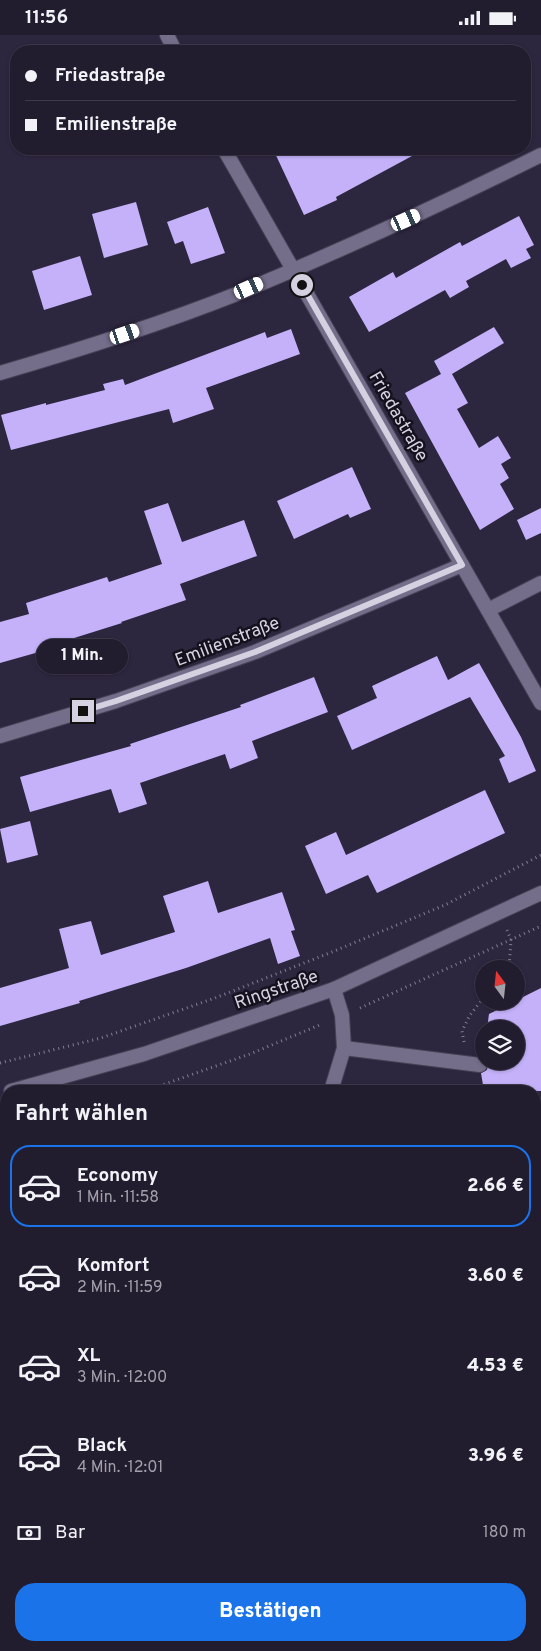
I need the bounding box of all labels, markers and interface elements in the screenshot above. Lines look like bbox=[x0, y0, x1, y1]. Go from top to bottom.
text: 11:56 bbox=[25, 6, 68, 30]
text: Friedastraße bbox=[55, 64, 166, 88]
text: Emilienstraße bbox=[55, 113, 177, 137]
car bbox=[389, 207, 422, 233]
route start bbox=[291, 274, 313, 296]
car bbox=[232, 275, 265, 301]
car bbox=[108, 322, 141, 346]
street label: Friedastraße bbox=[363, 368, 433, 466]
street label: Emilienstraße bbox=[172, 612, 283, 673]
callout: 1 Min. bbox=[37, 639, 129, 673]
text: 1 Min. bbox=[61, 646, 103, 666]
route end bbox=[72, 700, 94, 722]
north arrow bbox=[475, 960, 525, 1010]
map controls bbox=[475, 960, 525, 1070]
street label: Ringstraße bbox=[232, 965, 321, 1015]
button: layers bbox=[475, 1020, 525, 1070]
text: Fahrt wählen bbox=[15, 1101, 148, 1128]
icon: car bbox=[17, 1164, 62, 1209]
text: Economy bbox=[77, 1164, 158, 1188]
text: 2.66 € bbox=[467, 1174, 524, 1198]
text: 1 Min. · 11:58 bbox=[77, 1188, 159, 1208]
icon: car bbox=[17, 1254, 62, 1299]
text: Komfort bbox=[77, 1254, 149, 1278]
text: 3.60 € bbox=[467, 1264, 524, 1288]
text: 2 Min. · 11:59 bbox=[77, 1278, 163, 1298]
icon: car bbox=[17, 1344, 62, 1389]
text: XL bbox=[77, 1344, 100, 1368]
text: 4.53 € bbox=[467, 1354, 524, 1378]
text: 3 Min. · 12:00 bbox=[77, 1368, 167, 1388]
icon: car bbox=[17, 1434, 62, 1479]
text: Black bbox=[77, 1434, 127, 1458]
text: 3.96 € bbox=[468, 1444, 524, 1468]
text: 4 Min. · 12:01 bbox=[77, 1458, 163, 1478]
icon: cash bbox=[15, 1519, 43, 1547]
text: Bar bbox=[55, 1521, 85, 1545]
text: 180 m bbox=[483, 1523, 526, 1543]
button: Bestätigen bbox=[15, 1583, 526, 1641]

